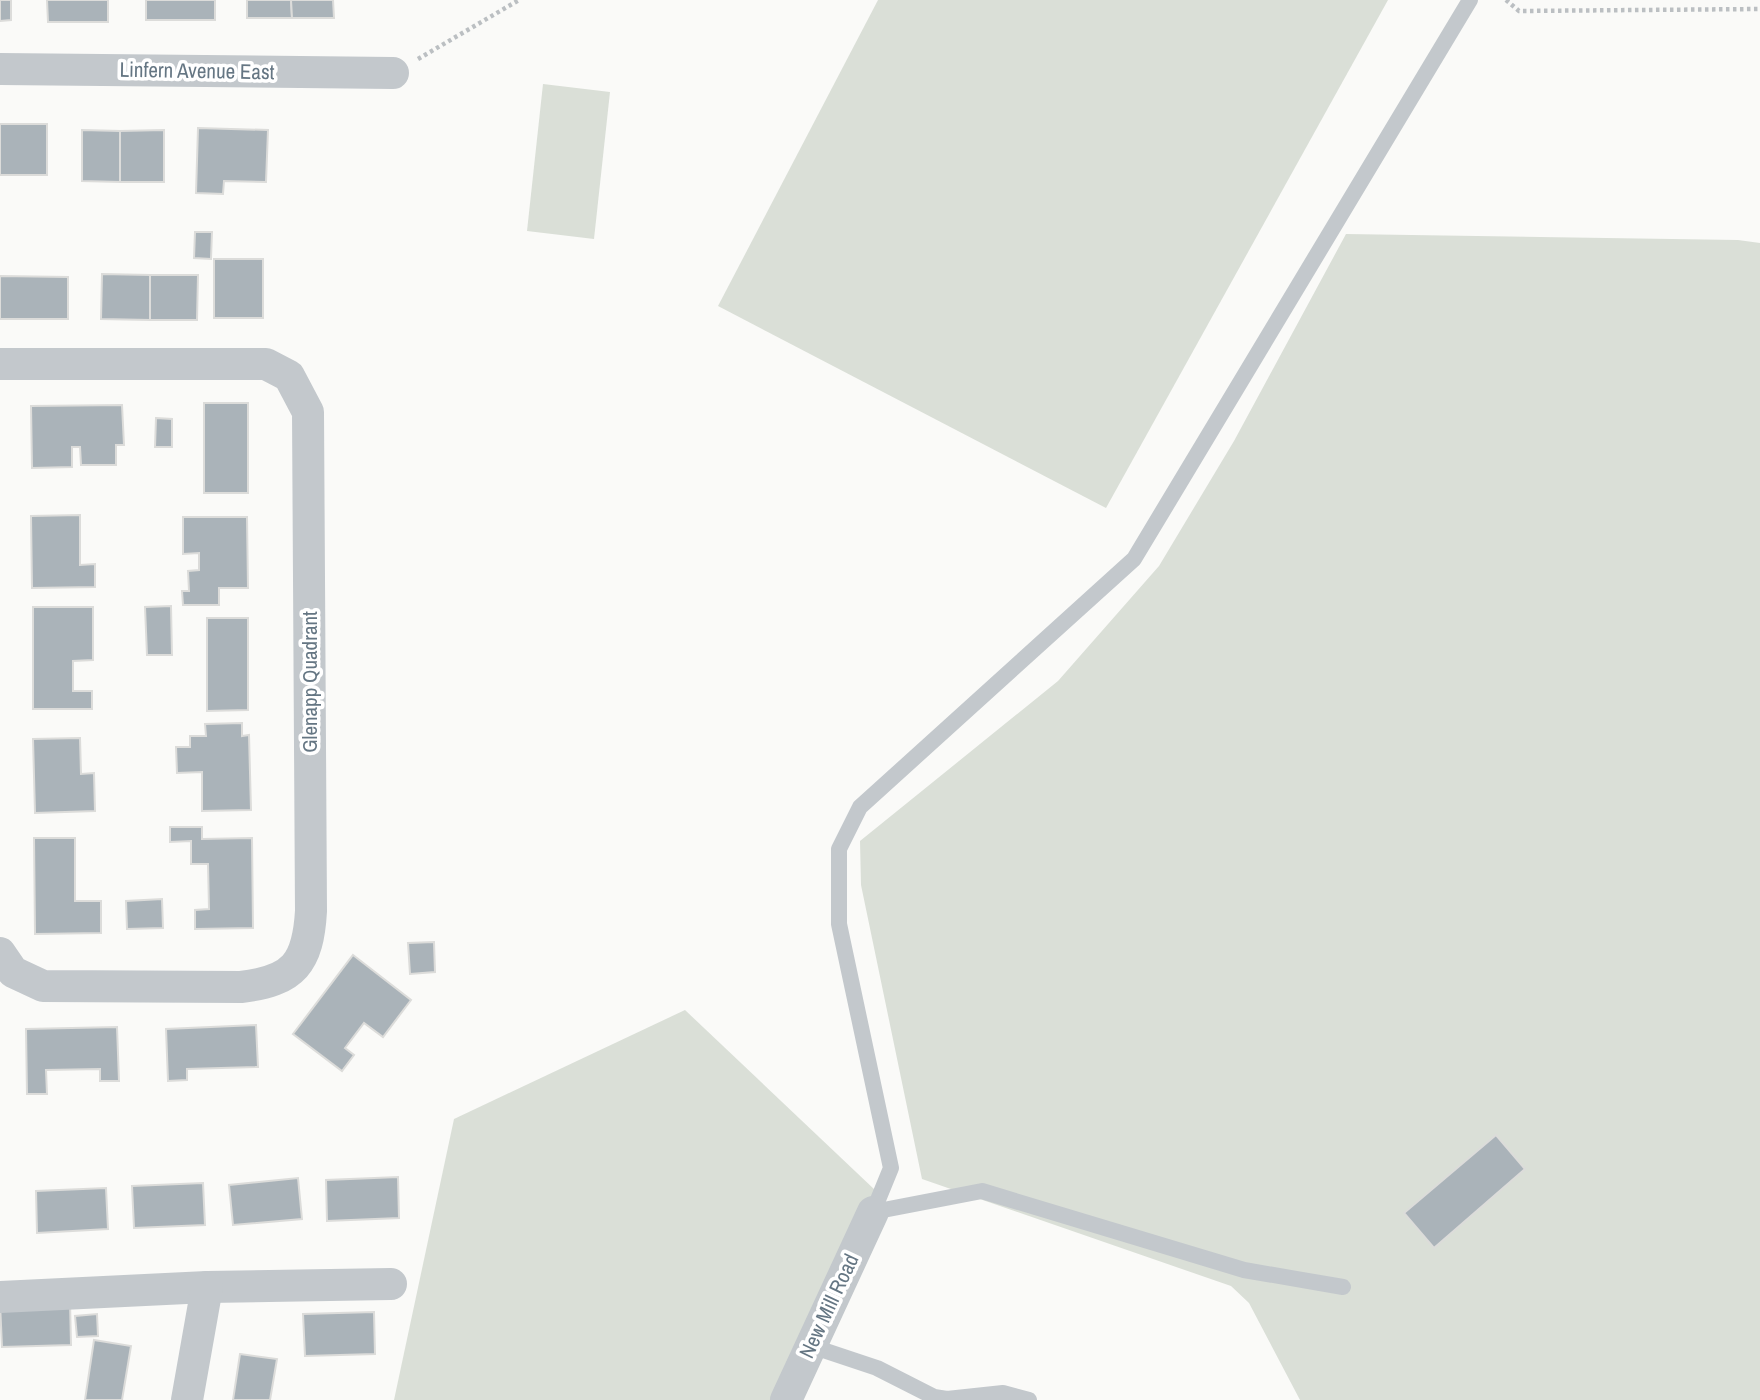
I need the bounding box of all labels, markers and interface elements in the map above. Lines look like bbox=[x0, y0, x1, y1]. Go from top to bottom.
street label: Linfern Avenue East bbox=[119, 55, 275, 86]
street label: Glenapp Quadrant bbox=[295, 611, 324, 753]
street label: New Mill Road bbox=[792, 1249, 865, 1363]

